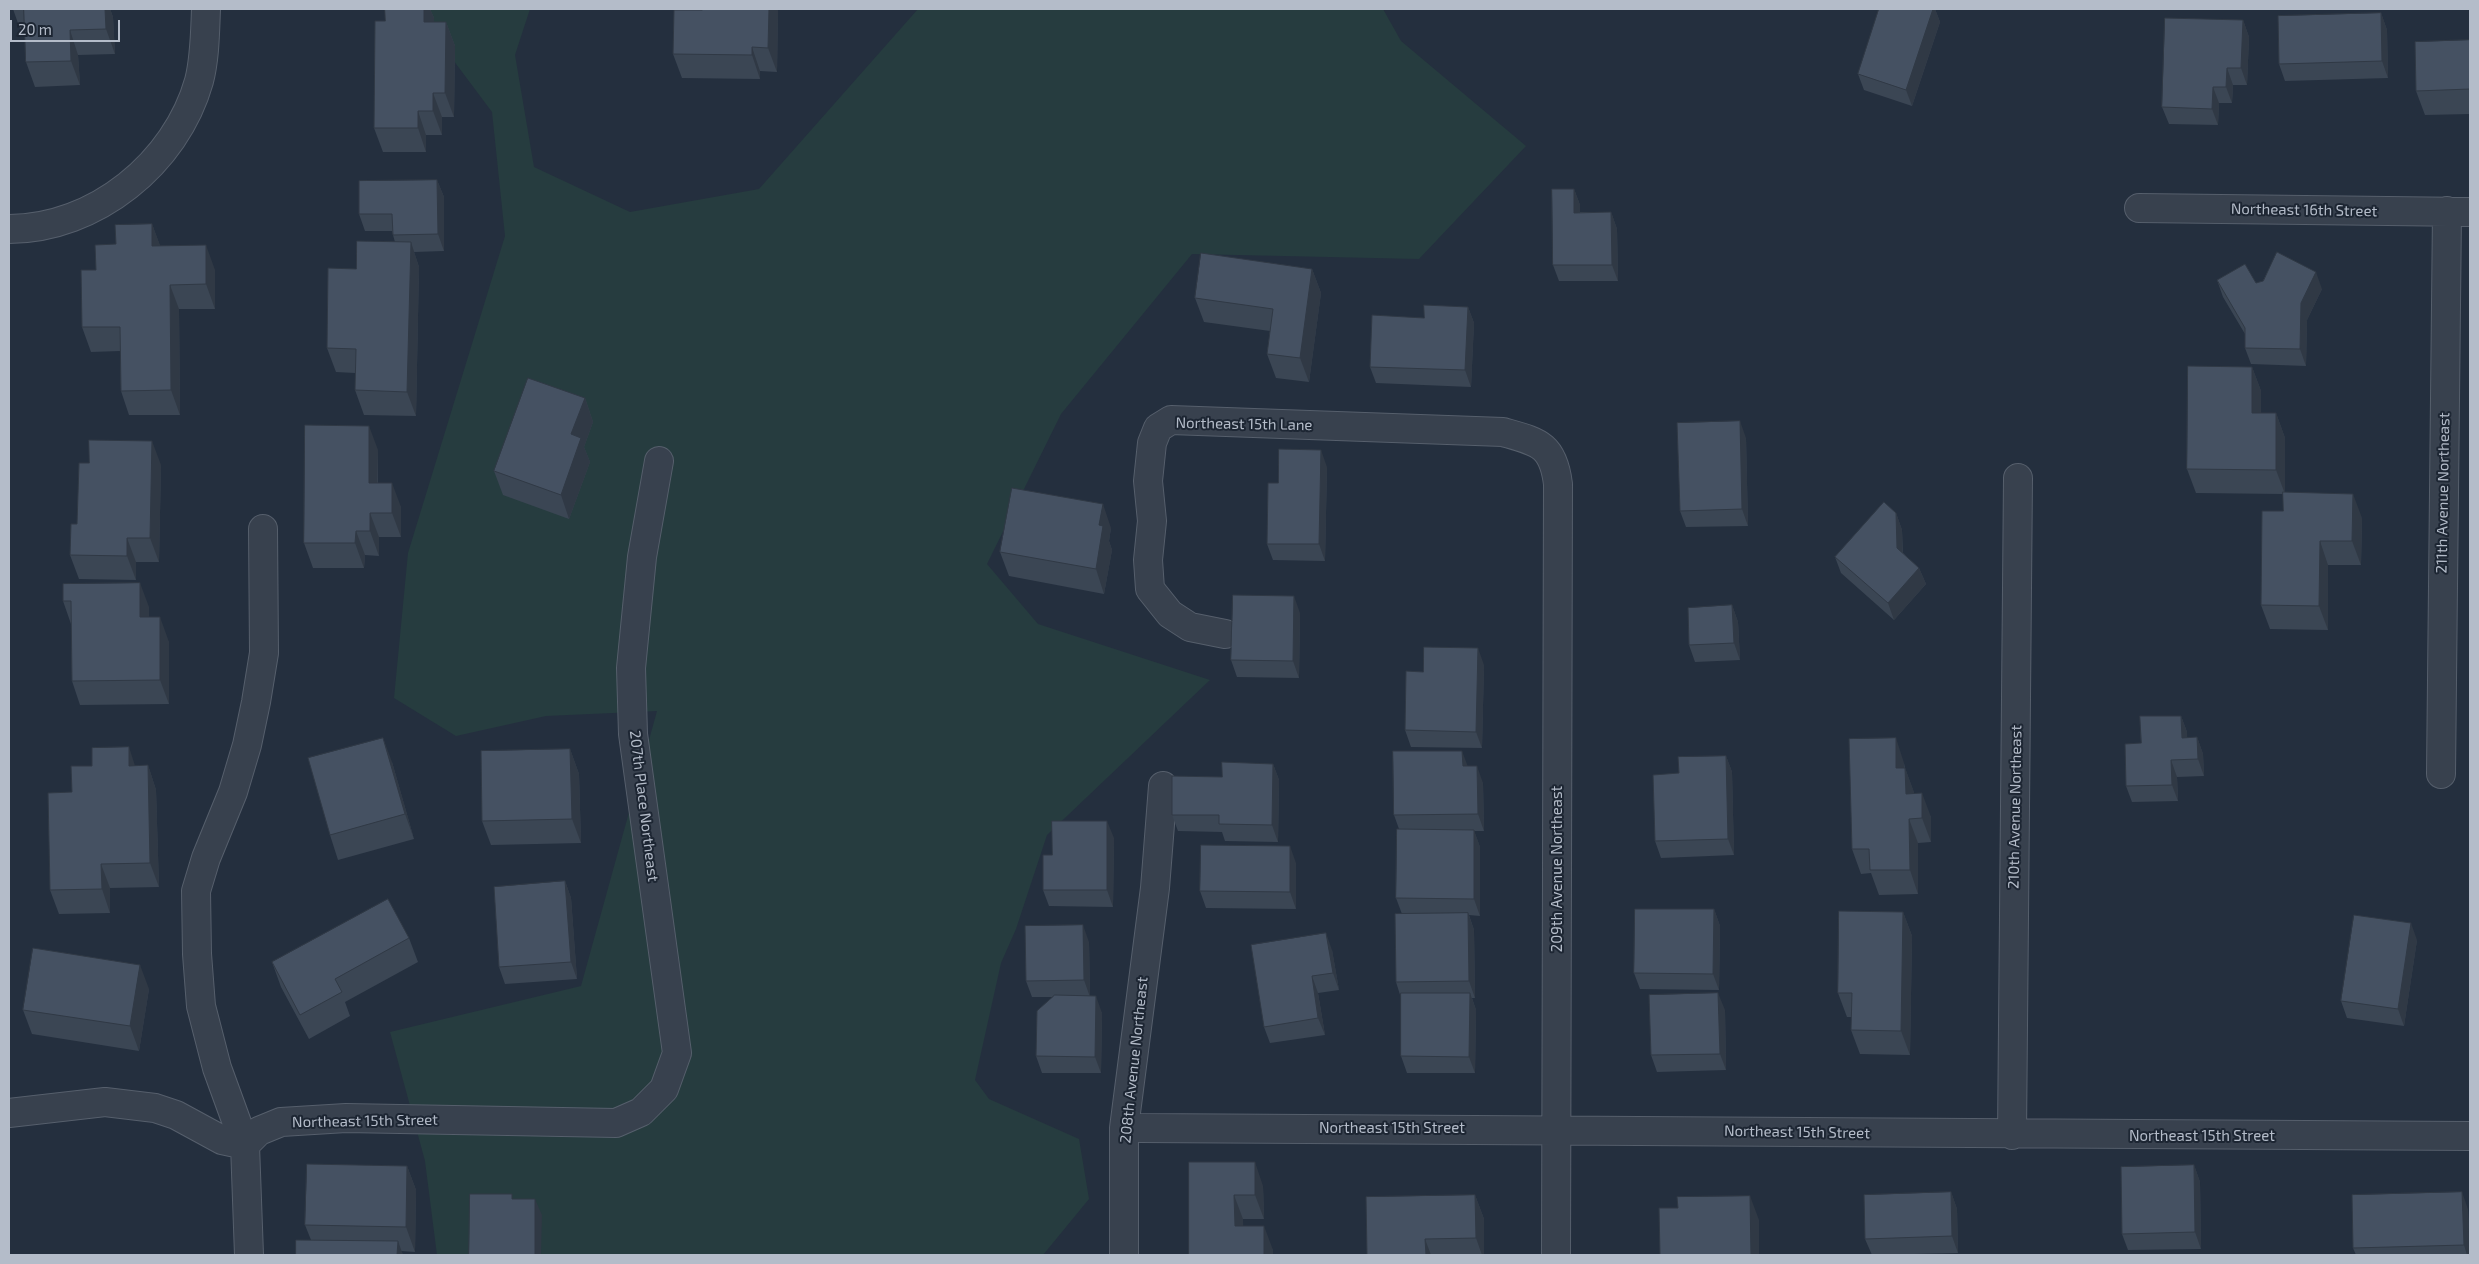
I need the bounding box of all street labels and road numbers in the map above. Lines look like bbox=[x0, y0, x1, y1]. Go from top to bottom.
street label: Northeast 16th Street bbox=[2231, 200, 2377, 220]
street label: 211th Avenue Northeast bbox=[2433, 412, 2453, 574]
street label: Northeast 15th Lane bbox=[1175, 414, 1313, 434]
street label: 210th Avenue Northeast bbox=[2005, 725, 2025, 889]
street label: 207th Place Northeast bbox=[626, 729, 662, 883]
street label: 209th Avenue Northeast bbox=[1548, 786, 1566, 952]
street label: 208th Avenue Northeast bbox=[1116, 976, 1152, 1144]
street label: Northeast 15th Street bbox=[292, 1111, 438, 1131]
street label: Northeast 15th Street bbox=[1319, 1119, 1465, 1137]
street label: Northeast 15th Street bbox=[1724, 1122, 1870, 1142]
street label: Northeast 15th Street bbox=[2129, 1127, 2275, 1145]

